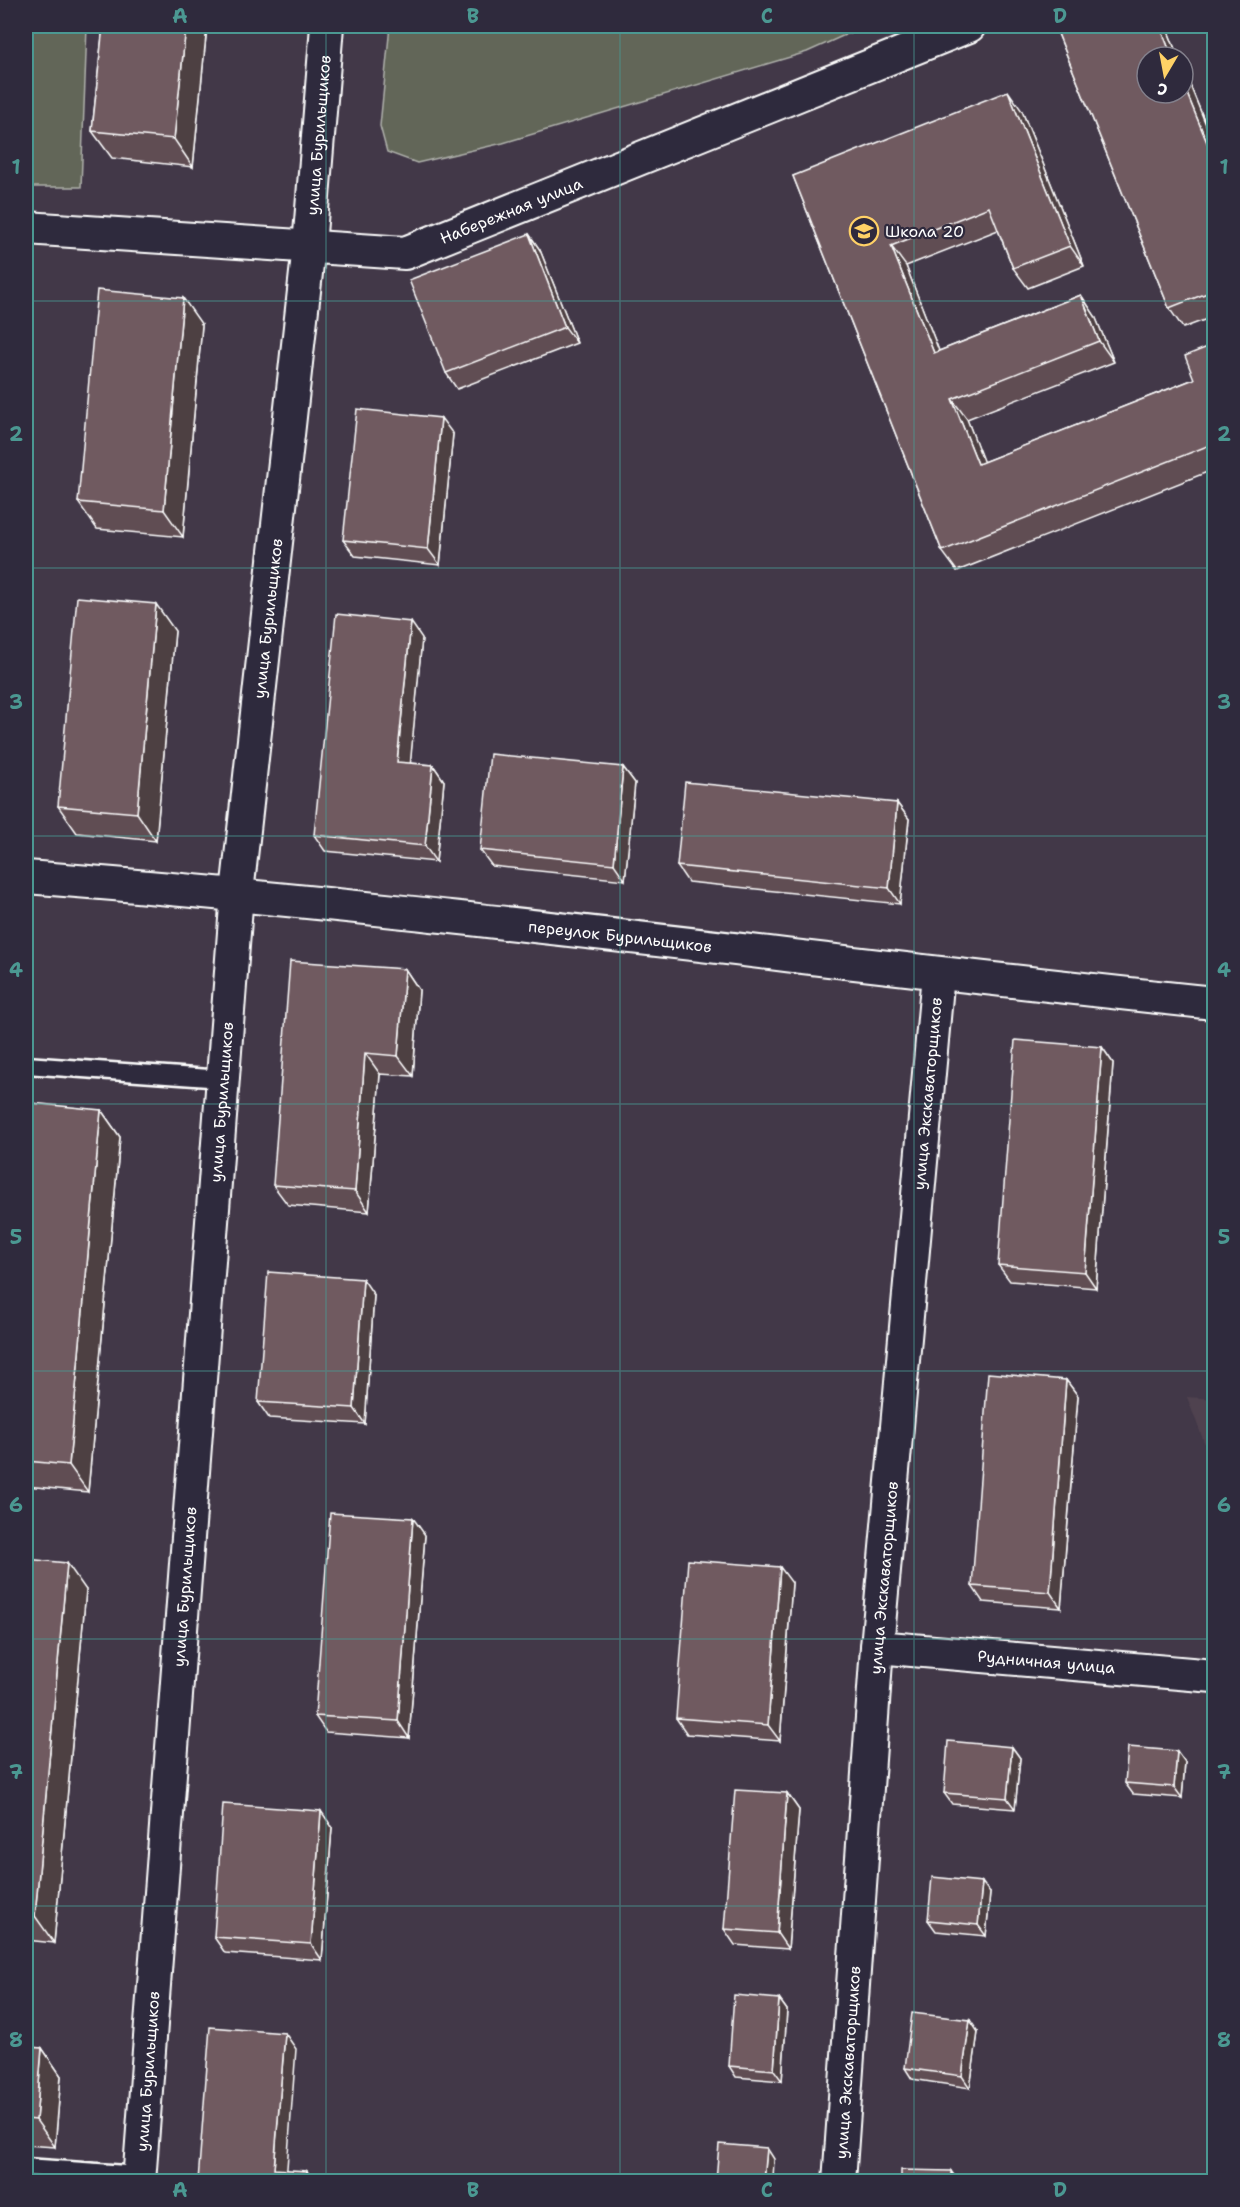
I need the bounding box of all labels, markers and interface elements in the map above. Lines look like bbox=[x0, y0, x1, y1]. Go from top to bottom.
text: A bbox=[172, 3, 188, 29]
text: B bbox=[467, 3, 479, 29]
text: C bbox=[761, 3, 773, 29]
text: D bbox=[1053, 3, 1067, 29]
north arrow bbox=[1135, 45, 1195, 105]
street label: улица Бурильщиков bbox=[301, 54, 335, 216]
text: С bbox=[1156, 78, 1169, 100]
text: 1 bbox=[11, 154, 21, 180]
text: 1 bbox=[1219, 154, 1229, 180]
street label: Набережная улица bbox=[437, 172, 585, 248]
school or university icon: Школа 20 bbox=[848, 215, 880, 247]
place label: Школа 20 bbox=[885, 221, 964, 242]
text: 2 bbox=[9, 421, 23, 447]
text: 2 bbox=[1217, 421, 1231, 447]
street label: улица Бурильщиков bbox=[248, 537, 287, 699]
text: 3 bbox=[9, 689, 23, 715]
text: 3 bbox=[1217, 689, 1231, 715]
street label: переулок Бурильщиков bbox=[527, 915, 713, 957]
text: 4 bbox=[9, 957, 23, 983]
text: 4 bbox=[1217, 957, 1231, 983]
street label: улица Экскаваторщиков bbox=[908, 996, 946, 1191]
street label: улица Бурильщиков bbox=[205, 1021, 238, 1183]
text: 5 bbox=[10, 1224, 22, 1250]
text: 5 bbox=[1218, 1224, 1230, 1250]
street label: улица Экскаваторщиков bbox=[865, 1480, 902, 1675]
text: 6 bbox=[9, 1492, 23, 1518]
text: 6 bbox=[1217, 1492, 1231, 1518]
street label: улица Бурильщиков bbox=[168, 1506, 201, 1668]
street label: Рудничная улица bbox=[977, 1645, 1116, 1678]
text: 7 bbox=[9, 1759, 23, 1785]
text: 7 bbox=[1217, 1759, 1231, 1785]
street label: улица Экскаваторщиков bbox=[830, 1965, 865, 2159]
street label: улица Бурильщиков bbox=[131, 1990, 164, 2152]
text: 8 bbox=[9, 2027, 23, 2053]
text: 8 bbox=[1217, 2027, 1231, 2053]
text: A bbox=[172, 2177, 188, 2203]
text: B bbox=[467, 2177, 479, 2203]
text: C bbox=[761, 2177, 773, 2203]
text: D bbox=[1053, 2177, 1067, 2203]

